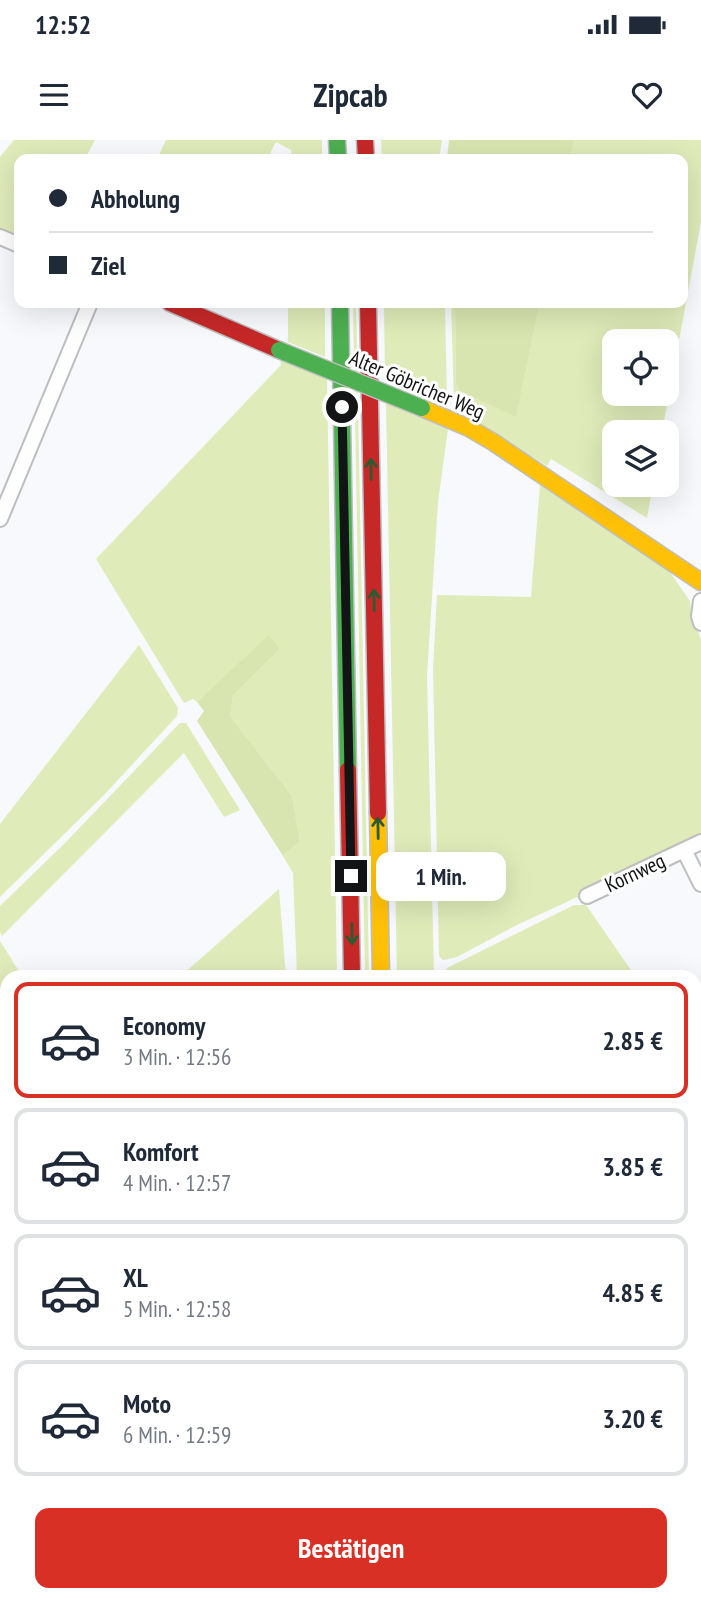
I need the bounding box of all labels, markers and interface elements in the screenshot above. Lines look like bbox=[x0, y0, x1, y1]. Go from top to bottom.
text: 12:52 bbox=[35, 8, 91, 41]
text: Zipcab bbox=[313, 74, 388, 116]
icon: menu bbox=[35, 76, 73, 114]
icon: heart bbox=[628, 76, 666, 114]
text: Abholung bbox=[91, 182, 180, 215]
text: Ziel bbox=[91, 249, 126, 282]
map controls bbox=[602, 329, 679, 497]
button: locate bbox=[602, 329, 679, 406]
street label: Alter Göbricher Weg bbox=[345, 344, 489, 425]
route start bbox=[326, 391, 358, 423]
button: layers bbox=[602, 420, 679, 497]
one-way arrow bbox=[365, 458, 378, 481]
one-way arrow bbox=[367, 589, 381, 612]
one-way arrow bbox=[371, 817, 385, 840]
street label: Kornweg bbox=[600, 847, 669, 898]
callout: 1 Min. bbox=[376, 852, 505, 900]
route end bbox=[335, 860, 367, 892]
text: 1 Min. bbox=[415, 862, 467, 891]
one-way arrow bbox=[345, 923, 358, 946]
icon: car bbox=[39, 1009, 102, 1072]
text: Economy bbox=[123, 1009, 205, 1042]
text: 2.85 € bbox=[602, 1024, 663, 1057]
text: 3 Min. · 12:56 bbox=[123, 1042, 231, 1071]
icon: car bbox=[39, 1135, 102, 1198]
text: Komfort bbox=[123, 1135, 199, 1168]
text: 3.85 € bbox=[602, 1150, 663, 1183]
text: 4 Min. · 12:57 bbox=[123, 1168, 231, 1197]
icon: car bbox=[39, 1261, 102, 1324]
text: XL bbox=[123, 1261, 148, 1294]
text: 4.85 € bbox=[602, 1276, 663, 1309]
text: 5 Min. · 12:58 bbox=[123, 1294, 231, 1323]
icon: car bbox=[39, 1387, 102, 1450]
text: Moto bbox=[123, 1387, 171, 1420]
text: 3.20 € bbox=[602, 1402, 663, 1435]
text: 6 Min. · 12:59 bbox=[123, 1420, 231, 1449]
button: Bestätigen bbox=[35, 1508, 667, 1588]

